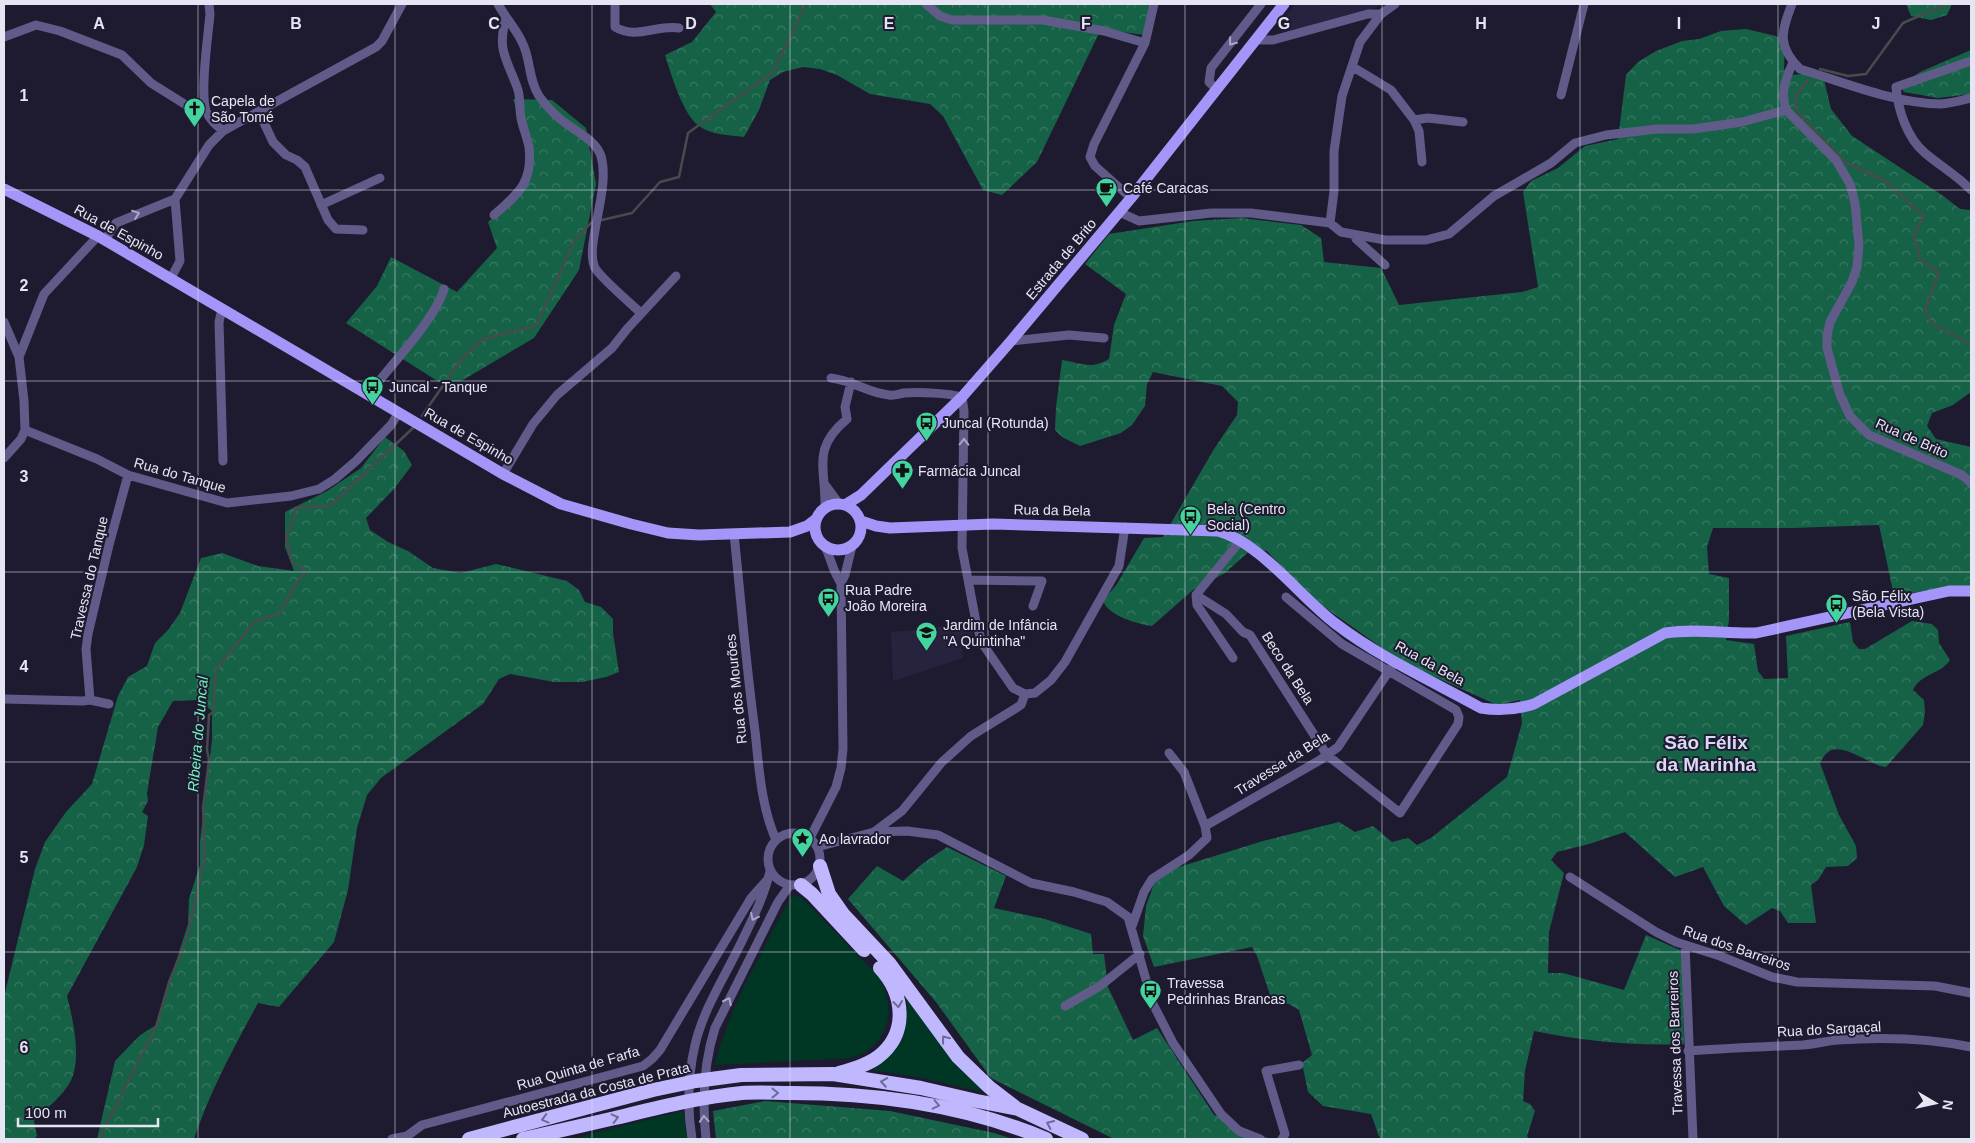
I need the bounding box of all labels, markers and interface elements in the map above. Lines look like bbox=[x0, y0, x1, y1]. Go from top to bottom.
text: A bbox=[93, 15, 105, 32]
text: B bbox=[290, 15, 302, 32]
text: C bbox=[488, 15, 500, 32]
text: D bbox=[685, 15, 697, 32]
text: E bbox=[884, 15, 895, 32]
text: F bbox=[1081, 15, 1091, 32]
text: G bbox=[1278, 15, 1290, 32]
text: H bbox=[1475, 15, 1487, 32]
text: I bbox=[1677, 15, 1681, 32]
text: J bbox=[1872, 15, 1880, 32]
one-way arrow bbox=[1229, 36, 1237, 45]
text: 1 bbox=[20, 87, 29, 104]
place label: Capela de São Tomé bbox=[211, 93, 275, 125]
church icon: Capela de São Tomé bbox=[183, 97, 207, 128]
cafe icon: Café Caracas bbox=[1095, 176, 1119, 207]
place label: Café Caracas bbox=[1123, 180, 1209, 196]
street label: Rua de Espinho bbox=[72, 201, 167, 263]
one-way arrow bbox=[131, 210, 140, 220]
street label: Estrada de Brito bbox=[1023, 215, 1100, 303]
text: 2 bbox=[20, 277, 29, 294]
bus stop icon: Juncal - Tanque bbox=[361, 375, 385, 406]
place label: Juncal - Tanque bbox=[389, 379, 488, 395]
street label: Rua de Espinho bbox=[422, 404, 516, 468]
bus stop icon: Juncal (Rotunda) bbox=[914, 411, 938, 442]
place label: Juncal (Rotunda) bbox=[942, 415, 1049, 431]
street label: Rua de Brito bbox=[1873, 415, 1951, 461]
one-way arrow bbox=[958, 438, 969, 446]
street label: Rua do Tanque bbox=[132, 454, 228, 496]
pharmacy icon: Farmácia Juncal bbox=[890, 459, 914, 490]
place label: Farmácia Juncal bbox=[918, 463, 1021, 479]
text: 3 bbox=[20, 468, 29, 485]
street label: Rua da Bela bbox=[1013, 501, 1091, 519]
place label: Bela (Centro Social) bbox=[1207, 501, 1286, 533]
bus stop icon: Bela (Centro Social) bbox=[1179, 505, 1203, 536]
street label: Travessa do Tanque bbox=[67, 515, 111, 641]
place label: Rua Padre João Moreira bbox=[845, 582, 927, 614]
bus stop icon: Rua Padre João Moreira bbox=[817, 586, 841, 617]
place label: São Félix (Bela Vista) bbox=[1852, 588, 1924, 620]
bus stop icon: São Félix (Bela Vista) bbox=[1824, 592, 1848, 623]
place label: Jardim de Infância "A Quintinha" bbox=[943, 617, 1058, 649]
school or university icon: Jardim de Infância "A Quintinha" bbox=[915, 621, 939, 652]
street label: Beco da Bela bbox=[1259, 629, 1318, 707]
street label: Rua dos Mourões bbox=[722, 633, 750, 745]
street label: Rua da Bela bbox=[1392, 637, 1468, 689]
text: 4 bbox=[20, 658, 29, 675]
water label: Ribeira do Juncal bbox=[184, 675, 211, 792]
street label: Travessa da Bela bbox=[1232, 727, 1332, 799]
district label: São Félix da Marinha bbox=[1656, 732, 1757, 775]
place icon: Ao lavrador bbox=[791, 827, 815, 858]
place label: Ao lavrador bbox=[819, 831, 891, 847]
text: 5 bbox=[20, 849, 29, 866]
one-way arrow bbox=[750, 912, 760, 921]
street label: Rua dos Barreiros bbox=[1681, 922, 1793, 974]
street label: Travessa dos Barreiros bbox=[1664, 971, 1686, 1115]
place label: Travessa Pedrinhas Brancas bbox=[1167, 975, 1285, 1007]
bus stop icon: Travessa Pedrinhas Brancas bbox=[1139, 979, 1163, 1010]
one-way arrow bbox=[722, 997, 732, 1006]
one-way arrow bbox=[893, 1000, 904, 1008]
street label: Rua do Sargaçal bbox=[1777, 1018, 1881, 1040]
one-way arrow bbox=[942, 1036, 950, 1045]
text: 6 bbox=[20, 1039, 29, 1056]
street label: Rua Quinta de Farfa bbox=[515, 1043, 641, 1093]
street label: Autoestrada da Costa de Prata bbox=[501, 1059, 691, 1121]
one-way arrow bbox=[880, 1077, 889, 1087]
north arrow bbox=[1910, 1078, 1960, 1128]
one-way arrow bbox=[771, 1088, 779, 1098]
scale bar bbox=[18, 1096, 158, 1128]
one-way arrow bbox=[932, 1099, 941, 1110]
text: N bbox=[1939, 1099, 1957, 1111]
text: 100 m bbox=[25, 1104, 67, 1121]
one-way arrow bbox=[541, 1113, 549, 1123]
one-way arrow bbox=[610, 1113, 619, 1124]
one-way arrow bbox=[699, 1115, 710, 1123]
one-way arrow bbox=[1046, 1120, 1055, 1130]

